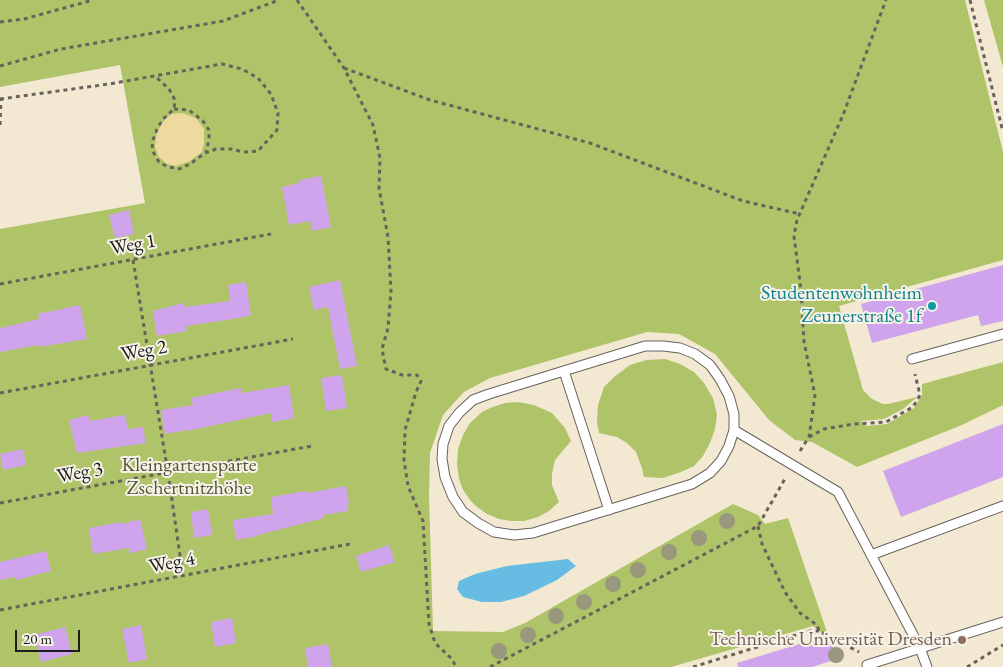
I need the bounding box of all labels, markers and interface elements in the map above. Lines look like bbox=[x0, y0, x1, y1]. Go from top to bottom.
street label: Weg 1 bbox=[108, 229, 158, 261]
place label: Studentenwohnheim Zeunerstraße 1f bbox=[761, 282, 922, 329]
marker: Studentenwohnheim Zeunerstraße 1f bbox=[926, 300, 938, 312]
street label: Weg 2 bbox=[119, 335, 169, 367]
park label: Kleingartensparte Zschertnitzhöhe bbox=[122, 454, 256, 501]
street label: Weg 3 bbox=[55, 457, 105, 489]
street label: Weg 4 bbox=[147, 547, 197, 579]
scale bar bbox=[18, 620, 82, 652]
place label: Technische Universität Dresden bbox=[709, 628, 952, 652]
text: 20 m bbox=[23, 629, 52, 648]
marker: Technische Universität Dresden bbox=[956, 634, 968, 646]

